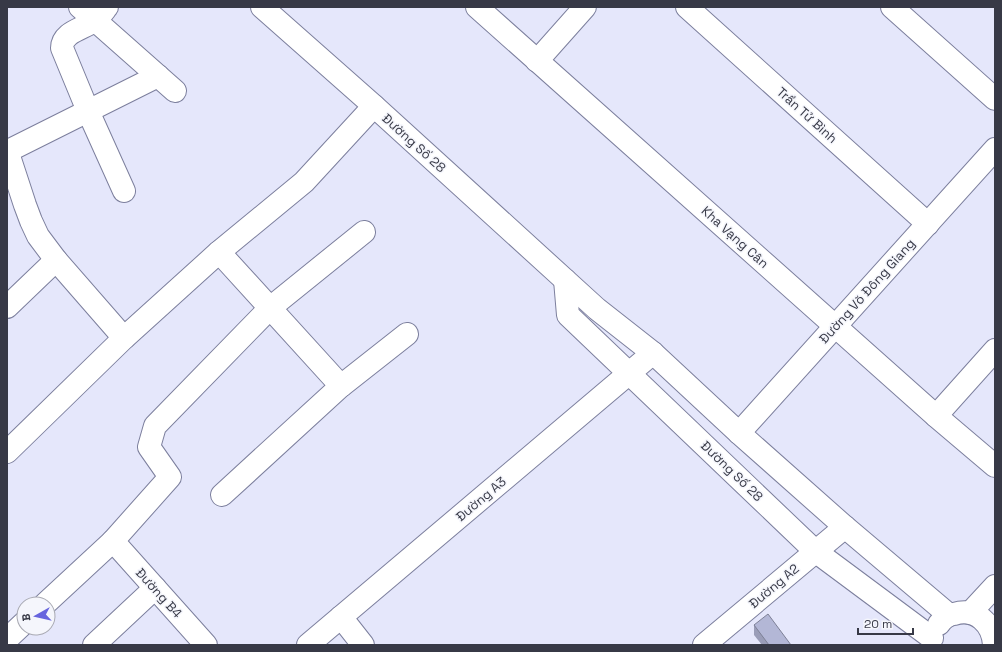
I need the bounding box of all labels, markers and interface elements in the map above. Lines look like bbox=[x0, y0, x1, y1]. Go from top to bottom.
street label: Trần Tử Bình bbox=[773, 83, 841, 147]
street label: Đường Số 28 bbox=[379, 110, 449, 176]
street label: Kha Vạng Cân bbox=[698, 202, 772, 272]
street label: Đường Võ Đông Giang bbox=[815, 235, 919, 347]
street label: Đường Số 28 bbox=[697, 437, 767, 505]
street label: Đường A3 bbox=[452, 473, 510, 525]
street label: Đường A2 bbox=[745, 560, 803, 612]
street label: Đường B4 bbox=[132, 564, 186, 622]
north arrow bbox=[16, 596, 56, 636]
scale bar bbox=[858, 610, 913, 636]
text: B bbox=[19, 613, 34, 622]
text: 20 m bbox=[864, 616, 892, 632]

